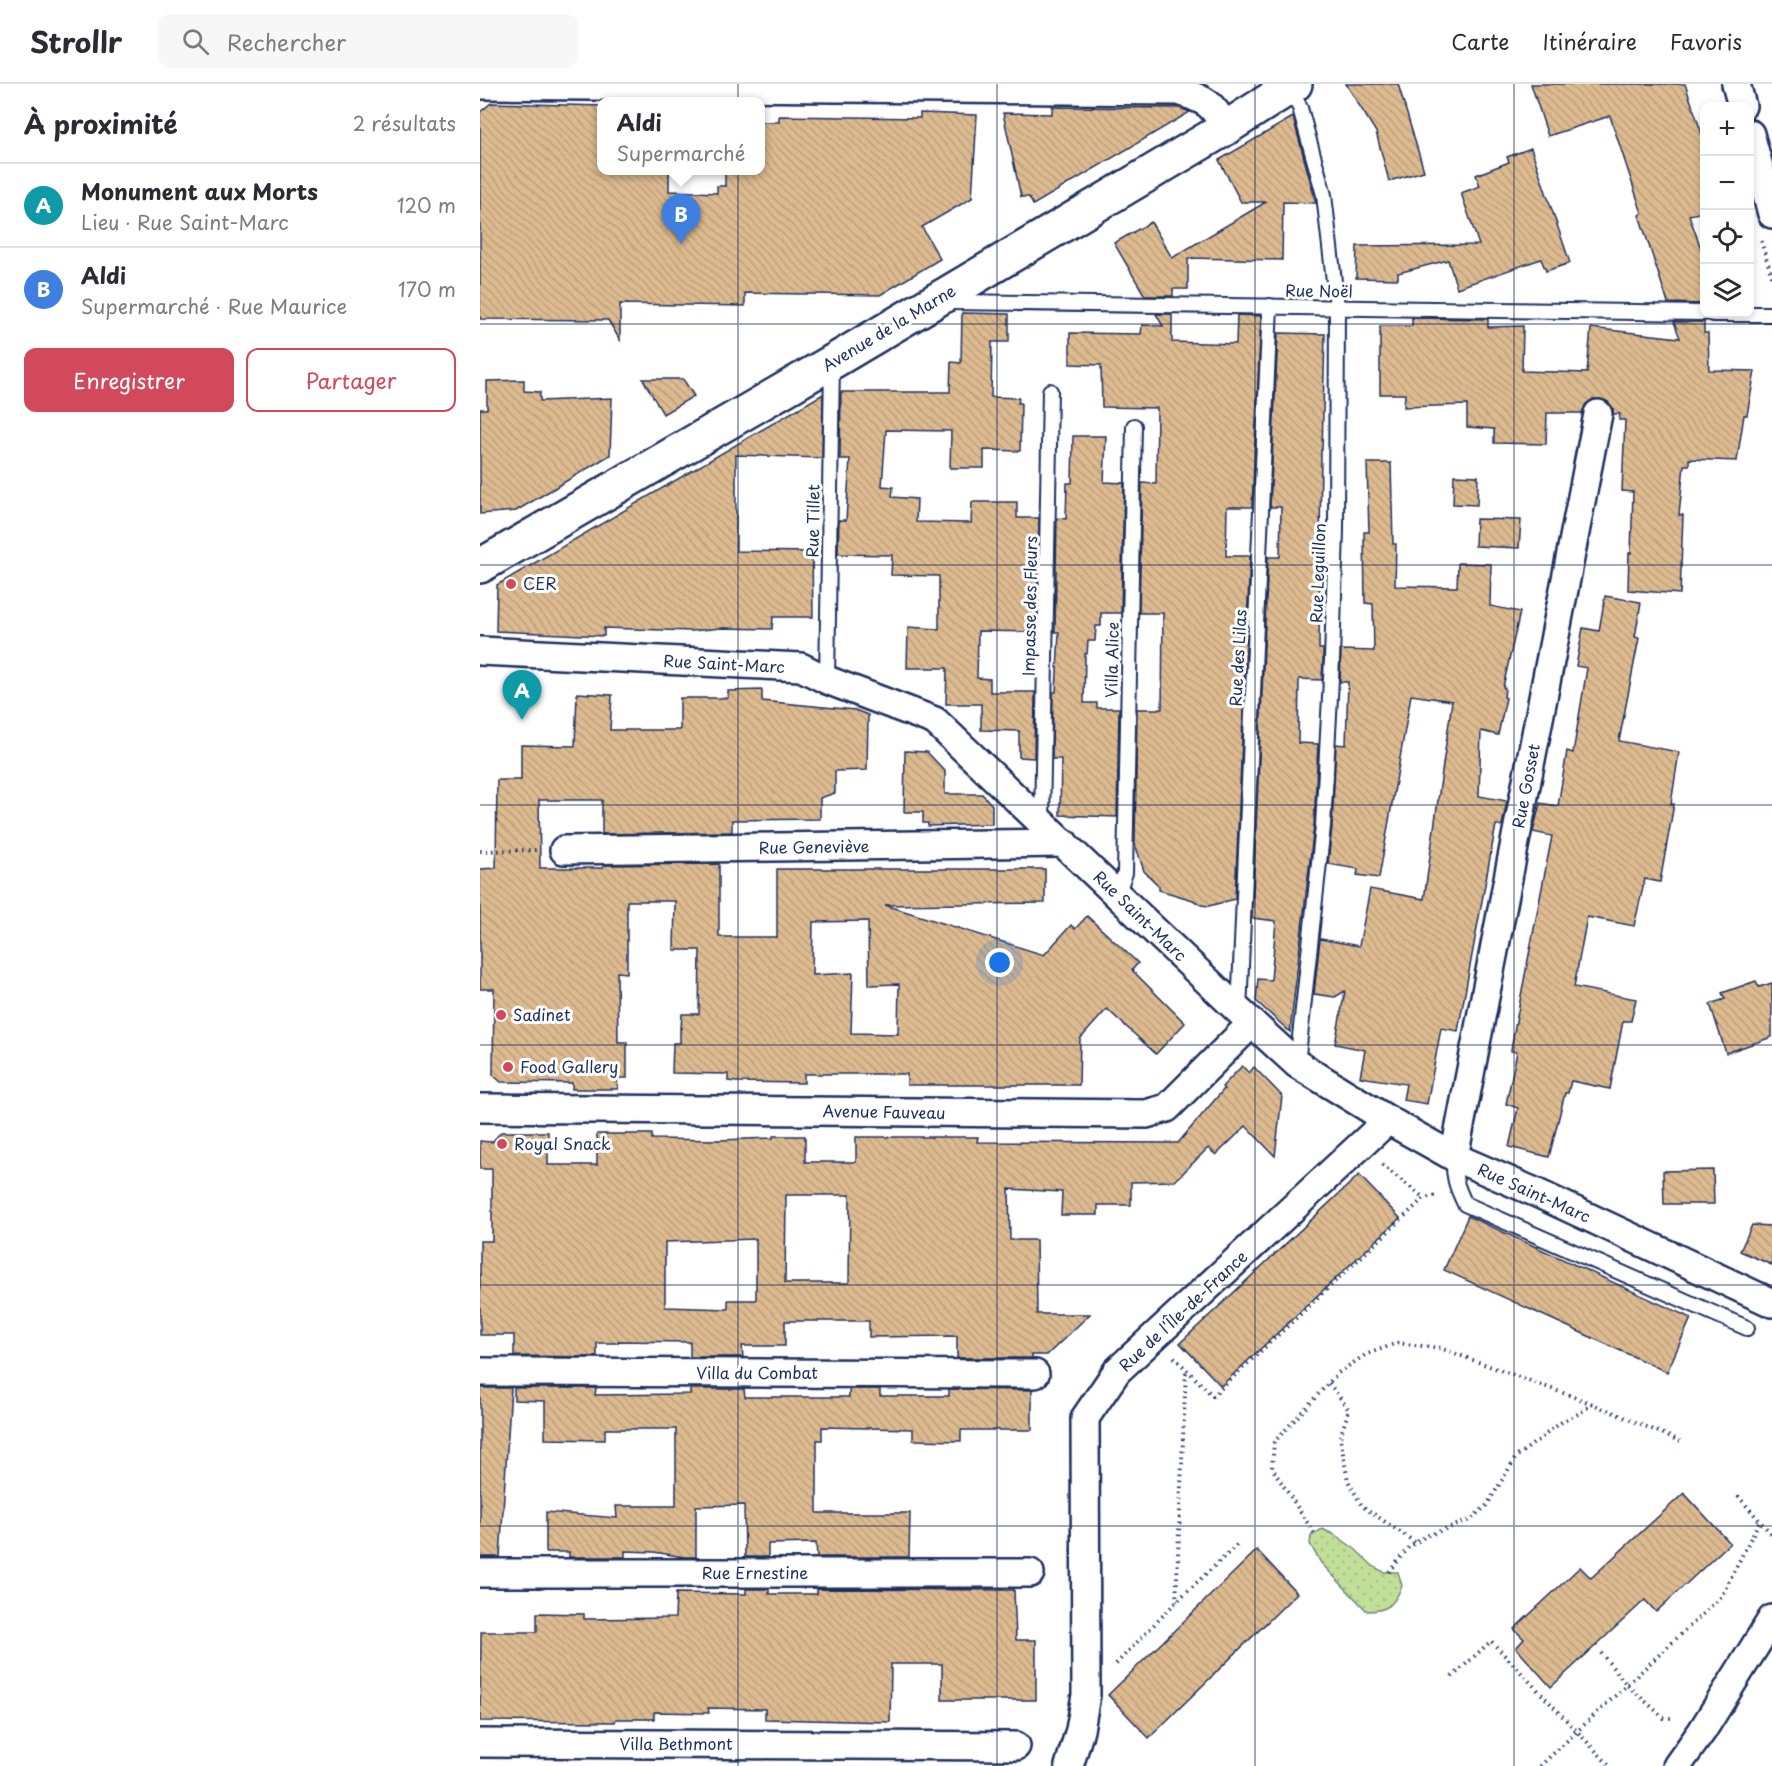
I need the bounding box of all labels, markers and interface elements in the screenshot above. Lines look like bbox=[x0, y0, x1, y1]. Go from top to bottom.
search box bbox=[158, 14, 578, 68]
text: Strollr bbox=[30, 20, 122, 63]
icon: search bbox=[179, 25, 212, 58]
text: Rechercher bbox=[227, 25, 346, 58]
text: Carte bbox=[1451, 25, 1510, 57]
text: Itinéraire bbox=[1543, 25, 1637, 57]
text: Favoris bbox=[1670, 25, 1742, 57]
popup bbox=[597, 97, 765, 175]
map controls bbox=[1700, 102, 1754, 318]
button: + bbox=[1700, 102, 1754, 156]
text: À proximité bbox=[24, 104, 178, 143]
text: Aldi bbox=[617, 105, 662, 138]
text: 2 résultats bbox=[353, 108, 456, 138]
text: Supermarché bbox=[617, 138, 745, 168]
button: − bbox=[1700, 156, 1754, 210]
text: Monument aux Morts bbox=[81, 174, 318, 207]
text: A bbox=[36, 190, 51, 220]
text: 120 m bbox=[397, 190, 456, 220]
pin: B bbox=[662, 194, 700, 244]
text: Lieu · Rue Saint-Marc bbox=[81, 207, 289, 237]
button: locate bbox=[1700, 210, 1754, 264]
text: Aldi bbox=[81, 258, 126, 291]
button: layers bbox=[1700, 264, 1754, 318]
text: B bbox=[37, 274, 50, 304]
text: 170 m bbox=[398, 274, 456, 304]
street label: Rue Noël bbox=[1285, 277, 1353, 303]
street label: Avenue de la Marne bbox=[817, 278, 960, 377]
text: Supermarché · Rue Maurice bbox=[81, 291, 347, 321]
button: Enregistrer bbox=[24, 348, 234, 412]
button: Partager bbox=[246, 348, 456, 412]
street label: Rue Tillet bbox=[799, 484, 825, 558]
street label: Rue Leguillon bbox=[1303, 523, 1331, 623]
street label: Impasse des Fleurs bbox=[1016, 536, 1042, 676]
place label: CER bbox=[523, 571, 557, 595]
marker: CER bbox=[504, 577, 518, 591]
street label: Rue des Lilas bbox=[1222, 609, 1252, 707]
street label: Villa Alice bbox=[1098, 622, 1124, 698]
street label: Rue Saint-Marc bbox=[663, 648, 785, 678]
pin: A bbox=[502, 670, 542, 720]
street label: Rue Gosset bbox=[1505, 741, 1545, 830]
street label: Rue Geneviève bbox=[758, 833, 870, 859]
street label: Rue Saint-Marc bbox=[1089, 865, 1193, 966]
your location bbox=[985, 948, 1014, 977]
place label: Sadinet bbox=[513, 1002, 571, 1026]
marker: Sadinet bbox=[494, 1008, 508, 1022]
place label: Food Gallery bbox=[520, 1054, 618, 1078]
marker: Food Gallery bbox=[501, 1060, 515, 1074]
street label: Avenue Fauveau bbox=[822, 1098, 946, 1124]
place label: Royal Snack bbox=[514, 1131, 611, 1155]
marker: Royal Snack bbox=[495, 1137, 509, 1151]
street label: Rue Saint-Marc bbox=[1474, 1156, 1595, 1228]
street label: Rue de l'Île-de-France bbox=[1113, 1244, 1252, 1376]
street label: Villa du Combat bbox=[696, 1360, 818, 1384]
street label: Rue Ernestine bbox=[702, 1560, 808, 1584]
street label: Villa Bethmont bbox=[619, 1731, 733, 1755]

